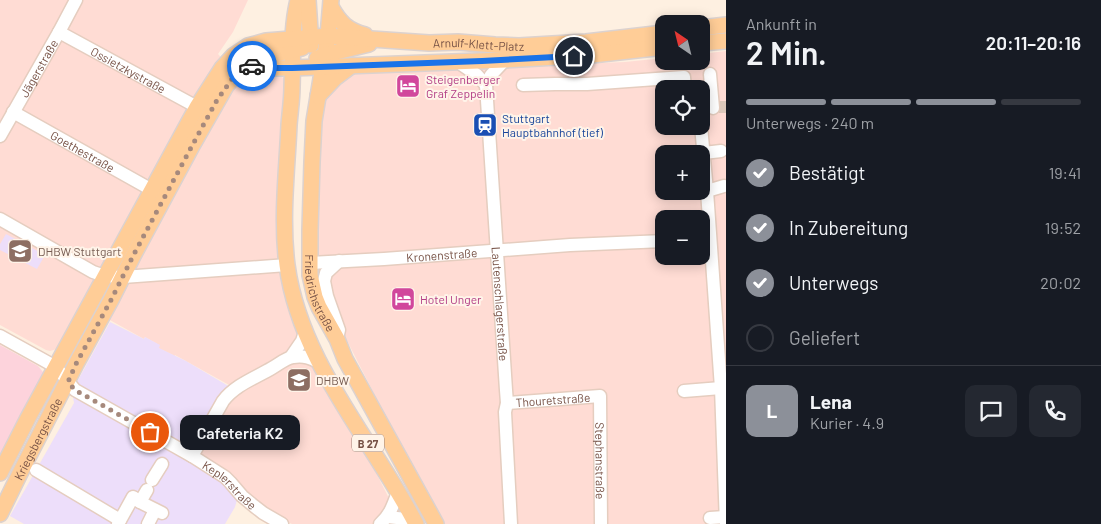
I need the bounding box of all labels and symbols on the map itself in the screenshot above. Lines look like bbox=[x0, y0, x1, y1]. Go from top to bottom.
north arrow bbox=[655, 15, 710, 70]
street label: Arnulf-Klett-Platz bbox=[433, 35, 524, 53]
pin bbox=[553, 35, 595, 77]
street label: Jägerstraße bbox=[17, 37, 60, 99]
courier bbox=[227, 41, 277, 91]
street label: Ossietzkystraße bbox=[89, 44, 168, 96]
place label: Steigenberger Graf Zeppelin bbox=[426, 72, 501, 100]
hotel icon: Steigenberger Graf Zeppelin bbox=[395, 73, 421, 99]
place label: Stuttgart Hauptbahnhof (tief) bbox=[502, 111, 604, 139]
station icon: Stuttgart Hauptbahnhof (tief) bbox=[472, 112, 498, 138]
street label: Goethestraße bbox=[48, 128, 117, 175]
school or university icon: DHBW Stuttgart bbox=[7, 238, 33, 264]
place label: DHBW Stuttgart bbox=[38, 244, 121, 258]
street label: Kronenstraße bbox=[406, 245, 478, 264]
street label: Lautenschlagerstraße bbox=[490, 246, 511, 362]
street label: Friedrichstraße bbox=[303, 254, 338, 334]
hotel icon: Hotel Unger bbox=[390, 286, 416, 312]
place label: Hotel Unger bbox=[420, 292, 482, 306]
school or university icon: DHBW bbox=[286, 367, 312, 393]
place label: DHBW bbox=[316, 373, 350, 387]
street label: Thouretstraße bbox=[515, 390, 591, 409]
street label: Kriegsbergstraße bbox=[11, 395, 64, 482]
pin bbox=[129, 411, 171, 453]
callout: Cafeteria K2 bbox=[180, 414, 300, 450]
street label: Stephanstraße bbox=[593, 422, 608, 499]
road number: B 27 bbox=[352, 434, 384, 452]
street label: Keplerstraße bbox=[200, 458, 259, 512]

